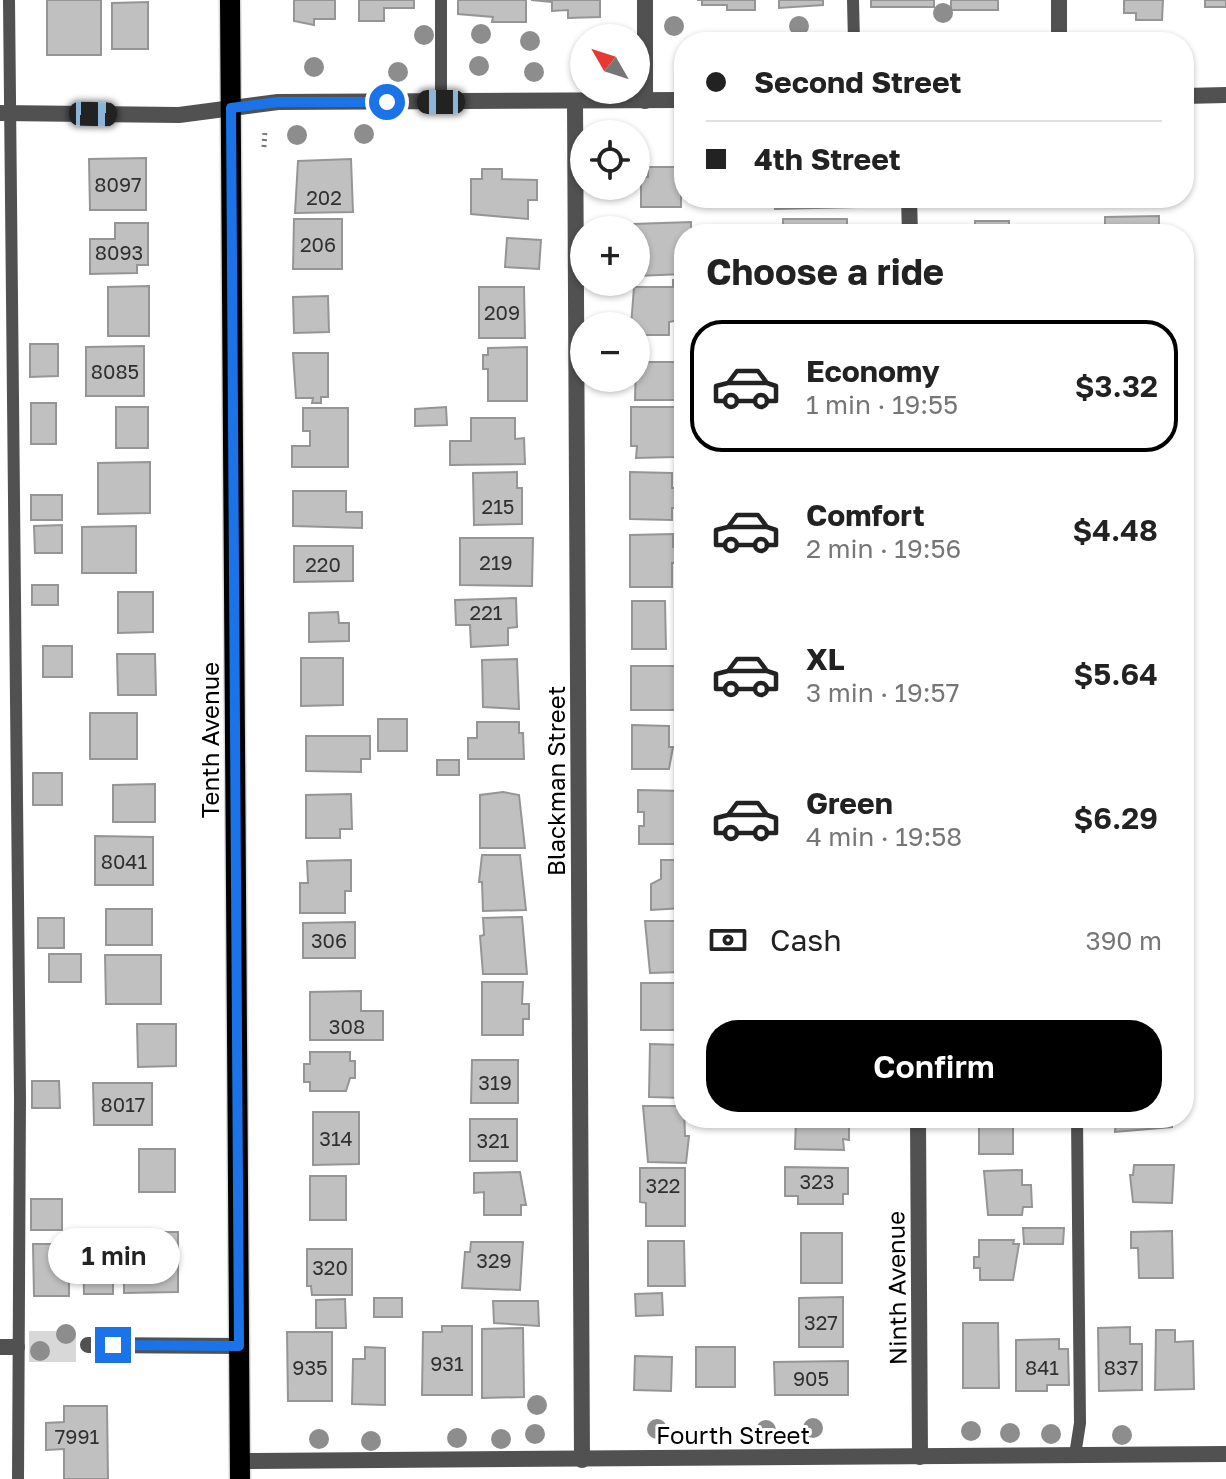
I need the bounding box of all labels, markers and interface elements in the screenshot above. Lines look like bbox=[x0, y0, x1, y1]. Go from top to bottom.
north arrow bbox=[570, 24, 650, 104]
map controls bbox=[570, 24, 650, 392]
text: Second Street bbox=[754, 64, 961, 100]
route start bbox=[369, 84, 405, 120]
car bbox=[417, 90, 465, 114]
car bbox=[69, 102, 117, 126]
button: locate bbox=[570, 120, 650, 200]
text: 4th Street bbox=[754, 141, 901, 177]
house number: 8097 bbox=[94, 172, 142, 196]
house number: 202 bbox=[306, 185, 342, 209]
button: + bbox=[570, 216, 650, 296]
house number: 206 bbox=[300, 232, 336, 256]
house number: 8093 bbox=[95, 240, 143, 264]
text: Choose a ride bbox=[706, 250, 944, 293]
house number: 209 bbox=[484, 300, 520, 324]
button: − bbox=[570, 312, 650, 392]
icon: car bbox=[710, 350, 782, 422]
text: Economy bbox=[806, 353, 940, 389]
house number: 8085 bbox=[91, 359, 139, 383]
text: $3.32 bbox=[1075, 368, 1158, 404]
text: 1 min · 19:55 bbox=[806, 389, 958, 420]
house number: 215 bbox=[482, 494, 514, 518]
icon: car bbox=[710, 494, 782, 566]
text: Comfort bbox=[806, 497, 925, 533]
text: $4.48 bbox=[1072, 512, 1158, 548]
text: 2 min · 19:56 bbox=[806, 533, 961, 564]
house number: 219 bbox=[479, 550, 513, 574]
house number: 220 bbox=[305, 552, 341, 576]
house number: 221 bbox=[470, 600, 503, 624]
icon: car bbox=[710, 638, 782, 710]
text: XL bbox=[806, 641, 845, 677]
text: $5.64 bbox=[1073, 656, 1158, 692]
street label: Tenth Avenue bbox=[195, 662, 224, 818]
text: 3 min · 19:57 bbox=[806, 677, 959, 708]
street label: Blackman Street bbox=[541, 686, 570, 876]
icon: car bbox=[710, 782, 782, 854]
text: Green bbox=[806, 785, 893, 821]
text: $6.29 bbox=[1074, 800, 1158, 836]
text: 4 min · 19:58 bbox=[806, 821, 962, 852]
house number: 8041 bbox=[101, 849, 148, 873]
icon: cash bbox=[706, 918, 750, 962]
text: Cash bbox=[770, 922, 842, 958]
text: 390 m bbox=[1085, 925, 1162, 956]
house number: 306 bbox=[311, 928, 347, 952]
house number: 308 bbox=[329, 1014, 365, 1038]
button: Confirm bbox=[706, 1020, 1162, 1112]
house number: 319 bbox=[478, 1070, 512, 1094]
house number: 8017 bbox=[101, 1092, 145, 1116]
house number: 314 bbox=[319, 1126, 353, 1150]
house number: 321 bbox=[477, 1128, 510, 1152]
house number: 323 bbox=[800, 1169, 835, 1193]
house number: 322 bbox=[646, 1173, 680, 1197]
street label: Ninth Avenue bbox=[880, 1211, 912, 1365]
callout: 1 min bbox=[47, 1229, 179, 1285]
text: 1 min bbox=[81, 1240, 147, 1271]
house number: 329 bbox=[476, 1248, 512, 1272]
house number: 320 bbox=[312, 1255, 348, 1279]
house number: 327 bbox=[804, 1310, 838, 1334]
route end bbox=[95, 1327, 131, 1363]
house number: 931 bbox=[430, 1351, 464, 1375]
house number: 935 bbox=[292, 1355, 328, 1379]
house number: 841 bbox=[1025, 1355, 1059, 1379]
house number: 837 bbox=[1104, 1355, 1138, 1379]
house number: 905 bbox=[793, 1366, 829, 1390]
street label: Fourth Street bbox=[656, 1420, 810, 1449]
house number: 7991 bbox=[55, 1424, 100, 1448]

